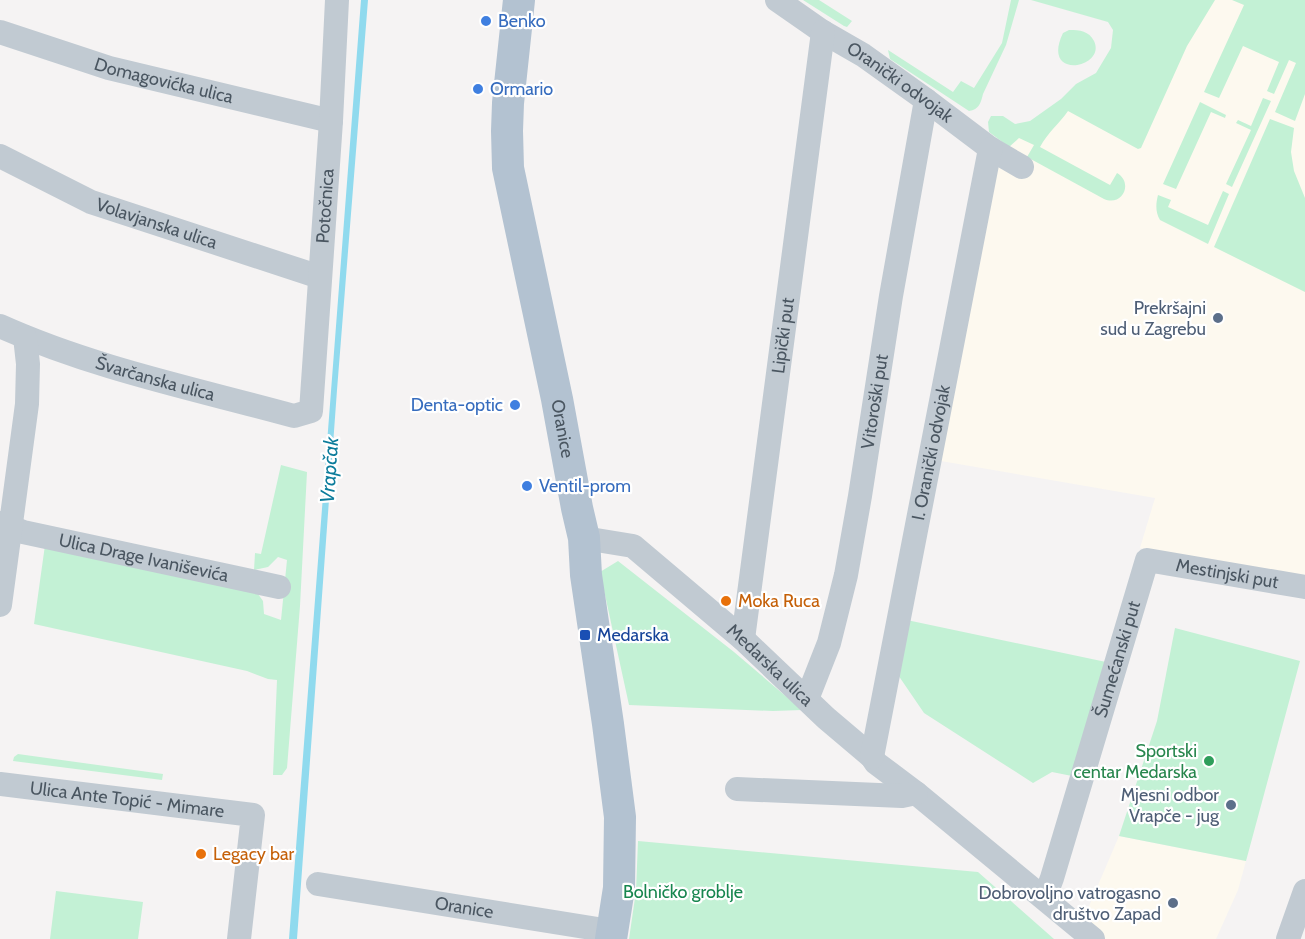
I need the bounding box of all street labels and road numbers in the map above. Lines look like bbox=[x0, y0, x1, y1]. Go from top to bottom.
street label: Oranički odvojak bbox=[843, 37, 958, 128]
street label: Domagovićka ulica bbox=[92, 53, 236, 108]
street label: Potočnica bbox=[312, 168, 339, 244]
street label: Volavjanska ulica bbox=[93, 193, 220, 254]
street label: Lipički put bbox=[767, 296, 799, 375]
street label: Švarčanska ulica bbox=[93, 352, 217, 406]
street label: Vitoroški put bbox=[856, 353, 893, 451]
street label: I. Oranički odvojak bbox=[907, 382, 955, 522]
street label: Oranice bbox=[546, 398, 579, 460]
street label: Ulica Drage Ivaniševića bbox=[57, 529, 231, 587]
street label: Mestinjski put bbox=[1174, 554, 1280, 593]
street label: Šumećanski put bbox=[1090, 598, 1145, 720]
street label: Medarska ulica bbox=[722, 619, 818, 711]
street label: Ulica Ante Topić - Mimare bbox=[29, 777, 225, 822]
street label: Oranice bbox=[433, 892, 495, 923]

